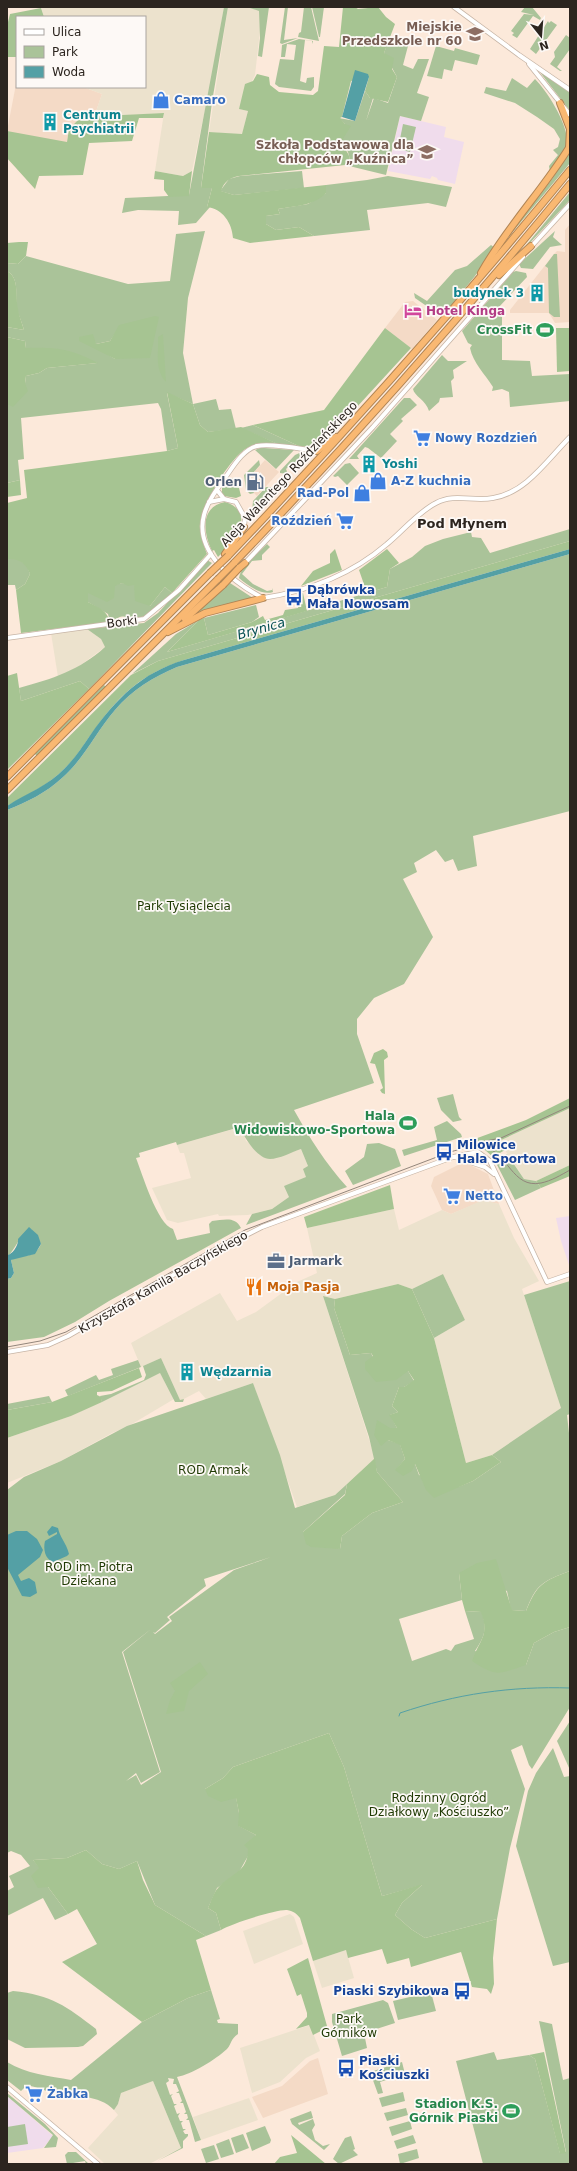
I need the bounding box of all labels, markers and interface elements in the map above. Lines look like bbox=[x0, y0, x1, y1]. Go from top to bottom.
legend bbox=[16, 16, 146, 88]
north arrow bbox=[521, 16, 561, 56]
place label: Miejskie Przedszkole nr 60 bbox=[342, 20, 462, 48]
school or university icon: Miejskie Przedszkole nr 60 bbox=[465, 24, 485, 44]
text: Ulica bbox=[52, 25, 81, 39]
text: N bbox=[537, 38, 550, 53]
text: Park bbox=[52, 45, 78, 59]
text: Woda bbox=[52, 65, 85, 79]
shop icon: Camaro bbox=[151, 90, 171, 110]
place label: Camaro bbox=[174, 93, 226, 107]
place label: Centrum Psychiatrii bbox=[63, 108, 134, 136]
building icon: Centrum Psychiatrii bbox=[40, 112, 60, 132]
place label: Szkoła Podstawowa dla chłopców „Kuźnica” bbox=[256, 138, 414, 166]
school or university icon: Szkoła Podstawowa dla chłopców „Kuźnica” bbox=[417, 142, 437, 162]
building icon: budynek 3 bbox=[527, 283, 547, 303]
place label: budynek 3 bbox=[453, 286, 524, 300]
hotel icon: Hotel Kinga bbox=[403, 301, 423, 321]
place label: Hotel Kinga bbox=[426, 304, 505, 318]
sports icon: CrossFit bbox=[535, 320, 555, 340]
place label: CrossFit bbox=[477, 323, 532, 337]
street label: Aleja Walentego Roździeńskiego bbox=[218, 398, 360, 550]
supermarket icon: Nowy Rozdzień bbox=[412, 428, 432, 448]
place label: Nowy Rozdzień bbox=[435, 431, 537, 445]
building icon: Yoshi bbox=[359, 454, 379, 474]
place label: Yoshi bbox=[381, 457, 418, 471]
shop icon: A-Z kuchnia bbox=[368, 471, 388, 491]
fuel station icon: Orlen bbox=[245, 472, 265, 492]
place label: A-Z kuchnia bbox=[391, 474, 471, 488]
place label: Orlen bbox=[205, 475, 242, 489]
shop icon: Rad-Pol bbox=[352, 483, 372, 503]
place label: Rad-Pol bbox=[297, 486, 349, 500]
supermarket icon: Roździeń bbox=[335, 511, 355, 531]
place label: Roździeń bbox=[271, 514, 332, 528]
district label: Pod Młynem bbox=[417, 516, 507, 531]
place label: Dąbrówka Mała Nowosam bbox=[307, 583, 409, 611]
bus stop icon: Dąbrówka Mała Nowosam bbox=[284, 587, 304, 607]
street label: Borki bbox=[106, 613, 138, 631]
water label: Brynica bbox=[236, 615, 287, 642]
park label: Park Tysiąclecia bbox=[137, 899, 231, 913]
place label: Hala Widowiskowo-Sportowa bbox=[234, 1109, 395, 1137]
sports icon: Hala Widowiskowo-Sportowa bbox=[398, 1113, 418, 1133]
place label: Milowice Hala Sportowa bbox=[457, 1138, 556, 1166]
bus stop icon: Milowice Hala Sportowa bbox=[434, 1142, 454, 1162]
supermarket icon: Netto bbox=[442, 1186, 462, 1206]
place label: Netto bbox=[465, 1189, 503, 1203]
street label: Krzysztofa Kamila Baczyńskiego bbox=[76, 1228, 250, 1336]
office icon: Jarmark bbox=[266, 1251, 286, 1271]
place label: Jarmark bbox=[288, 1254, 343, 1268]
restaurant icon: Moja Pasja bbox=[244, 1277, 264, 1297]
place label: Moja Pasja bbox=[267, 1280, 340, 1294]
building icon: Wędzarnia bbox=[177, 1362, 197, 1382]
place label: Wędzarnia bbox=[200, 1365, 272, 1379]
park label: ROD Armak bbox=[178, 1463, 248, 1477]
park label: ROD im. Piotra Dziekana bbox=[45, 1560, 133, 1588]
park label: Rodzinny Ogród Działkowy „Kościuszko” bbox=[369, 1791, 509, 1819]
bus stop icon: Piaski Szybikowa bbox=[452, 1981, 472, 2001]
place label: Piaski Szybikowa bbox=[333, 1984, 449, 1998]
park label: Park Górników bbox=[321, 2012, 377, 2040]
place label: Piaski Kościuszki bbox=[359, 2054, 429, 2082]
bus stop icon: Piaski Kościuszki bbox=[336, 2058, 356, 2078]
supermarket icon: Żabka bbox=[24, 2084, 44, 2104]
place label: Żabka bbox=[47, 2086, 88, 2101]
place label: Stadion K.S. Górnik Piaski bbox=[409, 2097, 498, 2125]
sports icon: Stadion K.S. Górnik Piaski bbox=[501, 2101, 521, 2121]

